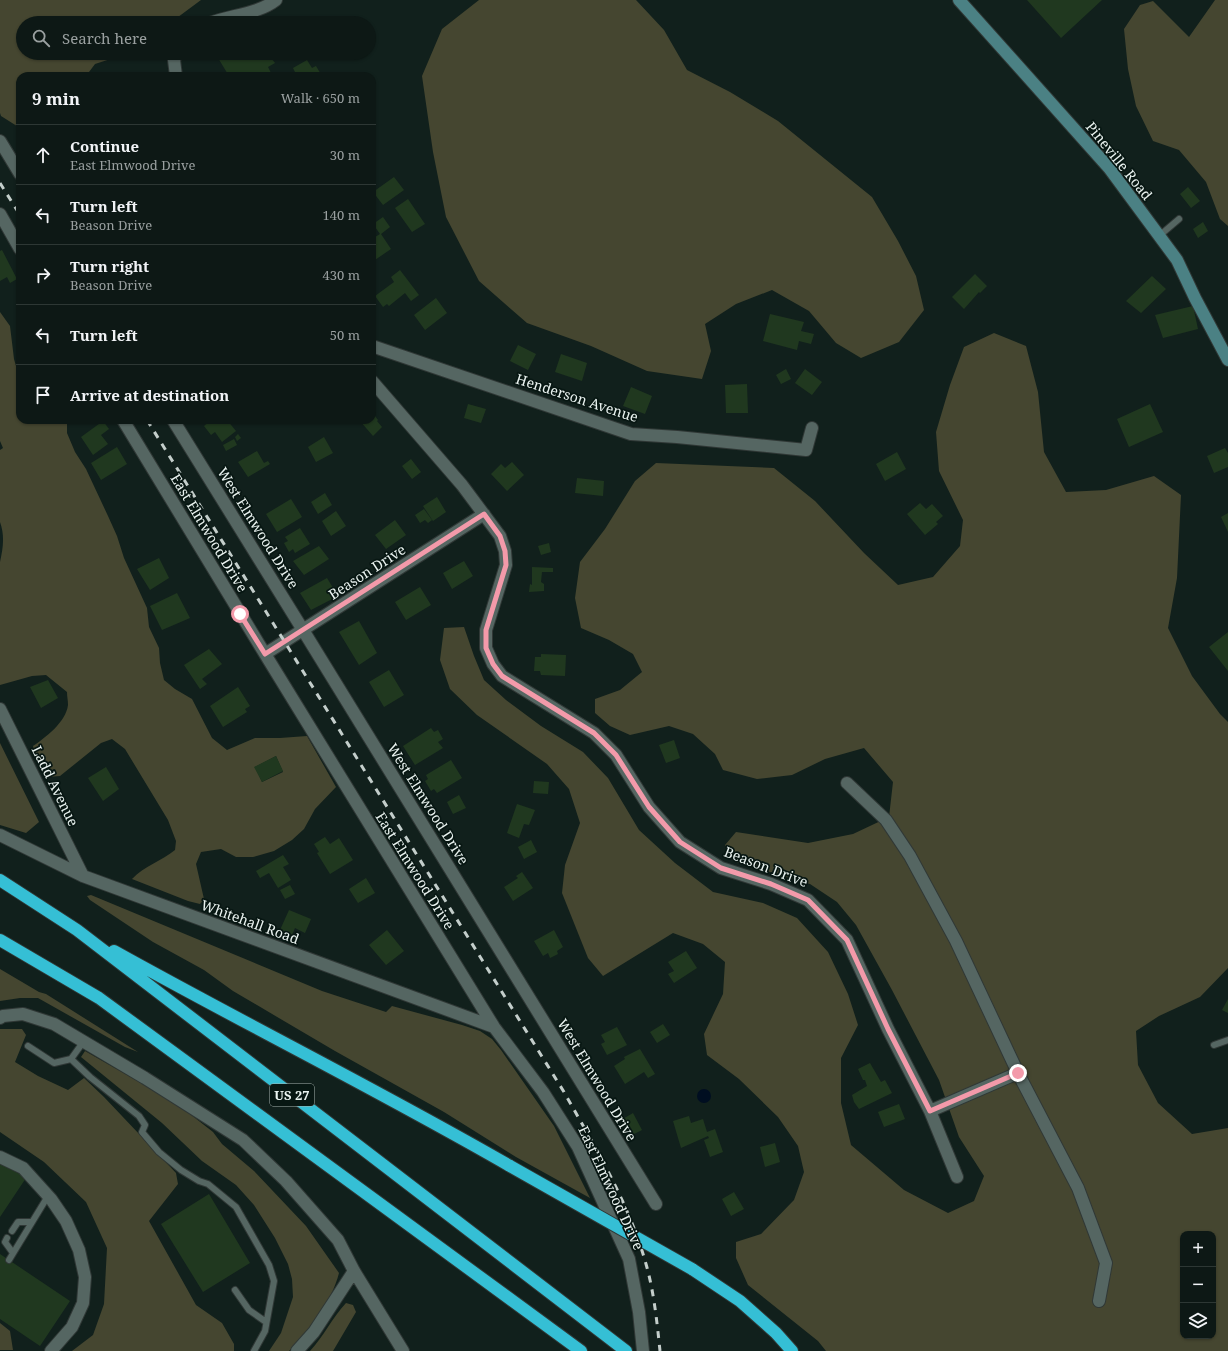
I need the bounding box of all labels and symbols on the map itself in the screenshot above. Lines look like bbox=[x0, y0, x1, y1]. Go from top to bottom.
street label: Pineville Road bbox=[1082, 118, 1157, 204]
street label: Henderson Avenue bbox=[514, 369, 641, 426]
street label: West Elmwood Drive bbox=[213, 463, 304, 592]
street label: East Elmwood Drive bbox=[166, 470, 252, 596]
street label: Beason Drive bbox=[324, 540, 409, 604]
route start bbox=[231, 605, 249, 623]
street label: West Elmwood Drive bbox=[383, 739, 474, 868]
street label: Ladd Avenue bbox=[28, 742, 83, 829]
street label: East Elmwood Drive bbox=[372, 808, 459, 933]
street label: Beason Drive bbox=[721, 842, 811, 891]
street label: Whitehall Road bbox=[198, 895, 302, 948]
street label: West Elmwood Drive bbox=[553, 1015, 642, 1145]
route end bbox=[1009, 1064, 1027, 1082]
road number: US 27 bbox=[270, 1084, 314, 1106]
street label: East Elmwood Drive bbox=[574, 1123, 649, 1253]

